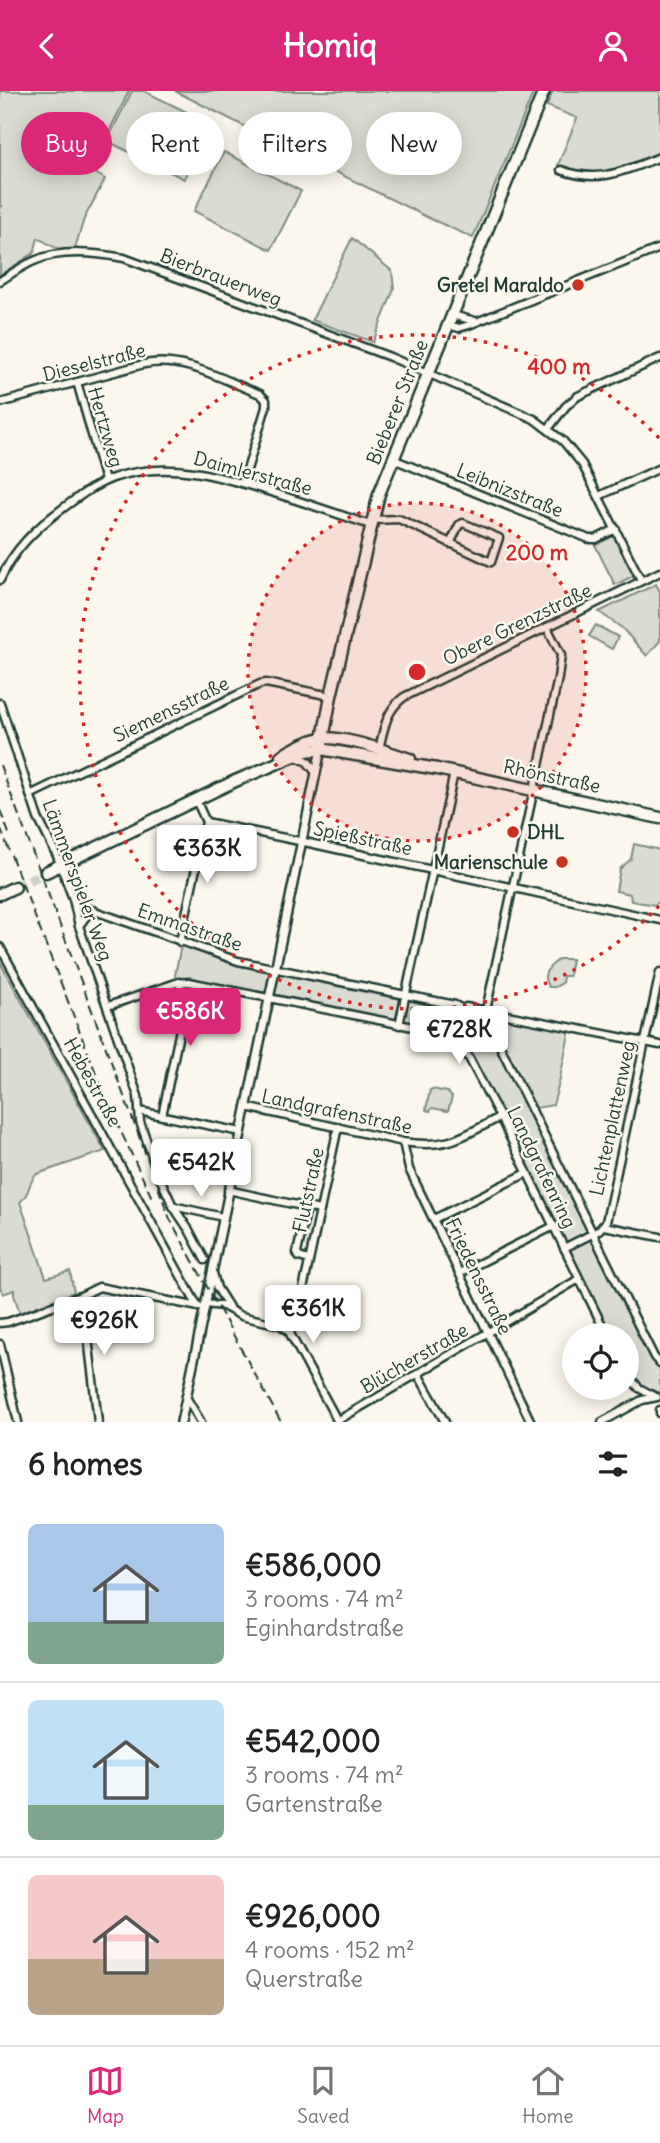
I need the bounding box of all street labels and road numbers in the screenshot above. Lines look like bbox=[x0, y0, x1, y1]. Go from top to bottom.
street label: Bierbrauerweg bbox=[157, 243, 285, 311]
street label: Bieberer Straße bbox=[361, 336, 433, 468]
street label: Dieselstraße bbox=[40, 338, 148, 386]
street label: Hertzweg bbox=[83, 384, 129, 470]
street label: Daimlerstraße bbox=[191, 446, 315, 500]
street label: Leibnizstraße bbox=[453, 458, 567, 522]
street label: Obere Grenzstraße bbox=[439, 578, 595, 670]
street label: Siemensstraße bbox=[109, 671, 233, 747]
street label: Rhönstraße bbox=[501, 754, 603, 798]
street label: Lämmerspieler Weg bbox=[38, 796, 118, 964]
street label: Spießstraße bbox=[311, 816, 415, 860]
street label: Emmastraße bbox=[134, 898, 246, 956]
street label: Hebestraße bbox=[59, 1033, 127, 1131]
street label: Lichtenplattenweg bbox=[584, 1038, 640, 1198]
street label: Landgrafenstraße bbox=[260, 1083, 414, 1139]
street label: Landgrafenring bbox=[502, 1102, 582, 1232]
street label: Flutstraße bbox=[287, 1145, 329, 1235]
street label: Friedensstraße bbox=[440, 1214, 518, 1338]
street label: Blücherstraße bbox=[356, 1318, 472, 1398]

